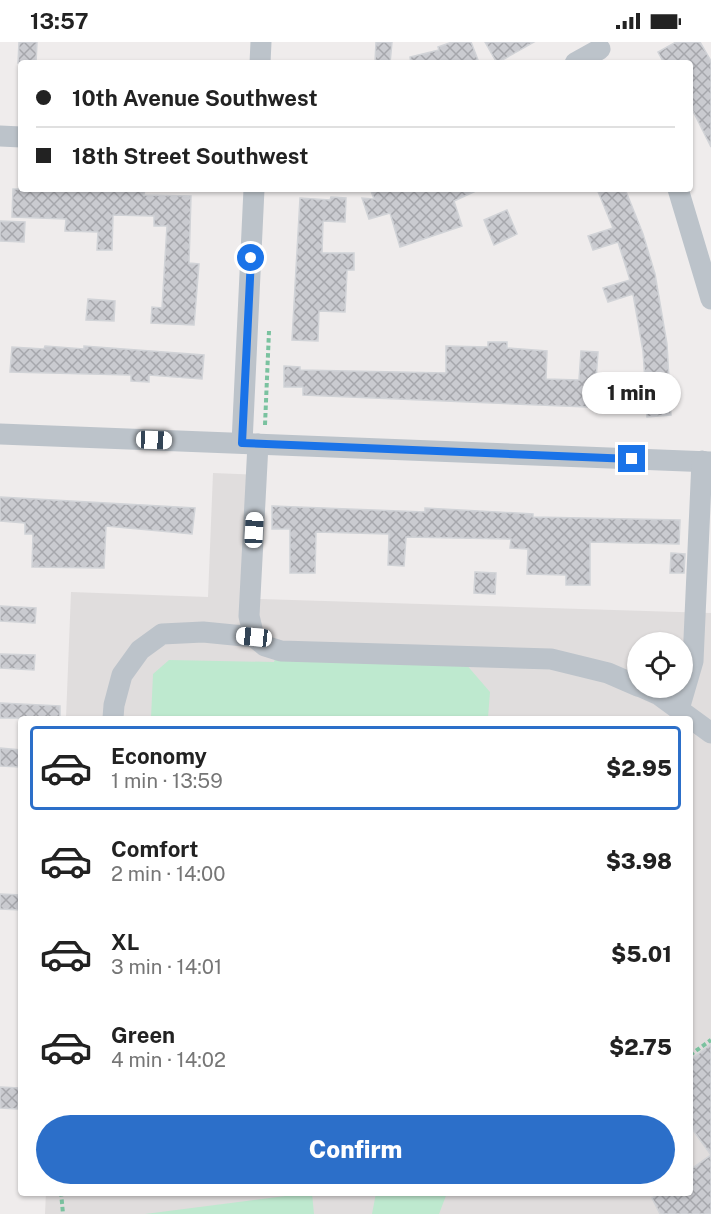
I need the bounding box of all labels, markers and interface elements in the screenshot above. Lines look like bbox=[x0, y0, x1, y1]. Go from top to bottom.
text: 13:57 bbox=[30, 8, 89, 34]
text: 10th Avenue Southwest bbox=[72, 85, 318, 111]
text: 18th Street Southwest bbox=[72, 143, 309, 169]
route start bbox=[237, 244, 264, 271]
callout: 1 min bbox=[582, 372, 682, 414]
text: 1 min bbox=[607, 381, 656, 405]
car bbox=[136, 430, 172, 450]
route end bbox=[618, 445, 645, 472]
car bbox=[244, 512, 264, 548]
car bbox=[235, 626, 273, 648]
map controls bbox=[627, 632, 693, 698]
button: locate bbox=[627, 632, 693, 698]
icon: car bbox=[39, 741, 93, 795]
text: Economy bbox=[111, 743, 207, 769]
text: $2.95 bbox=[606, 755, 672, 781]
text: 1 min · 13:59 bbox=[111, 769, 223, 793]
icon: car bbox=[39, 834, 93, 888]
text: Comfort bbox=[111, 836, 198, 862]
text: $3.98 bbox=[606, 848, 672, 874]
text: 2 min · 14:00 bbox=[111, 862, 225, 886]
icon: car bbox=[39, 927, 93, 981]
text: XL bbox=[111, 929, 139, 955]
text: $5.01 bbox=[611, 941, 672, 967]
text: 3 min · 14:01 bbox=[111, 955, 222, 979]
icon: car bbox=[39, 1020, 93, 1074]
text: Green bbox=[111, 1022, 175, 1048]
text: $2.75 bbox=[609, 1034, 672, 1060]
text: 4 min · 14:02 bbox=[111, 1048, 226, 1072]
button: Confirm bbox=[36, 1115, 675, 1184]

